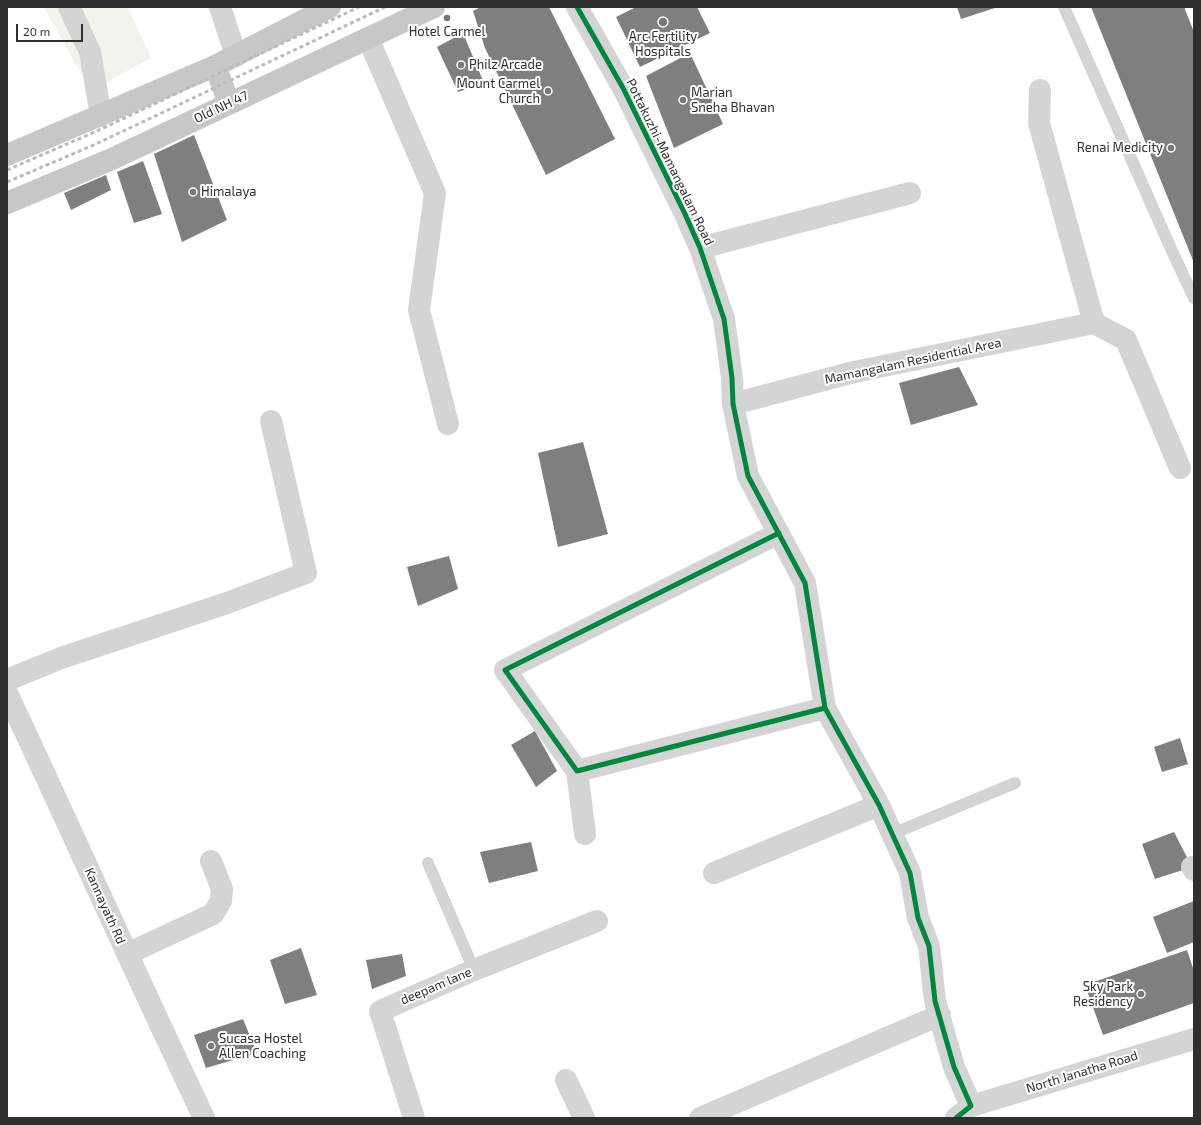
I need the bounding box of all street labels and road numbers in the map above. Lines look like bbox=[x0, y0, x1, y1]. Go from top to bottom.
street label: Pottakuzhi-Mamangalam Road bbox=[623, 76, 717, 248]
street label: Old NH 47 bbox=[191, 88, 251, 126]
street label: Mamangalam Residential Area bbox=[823, 335, 1003, 387]
street label: Kannayath Rd bbox=[81, 865, 129, 947]
street label: deepam lane bbox=[398, 964, 474, 1008]
street label: North Janatha Road bbox=[1024, 1048, 1140, 1096]

